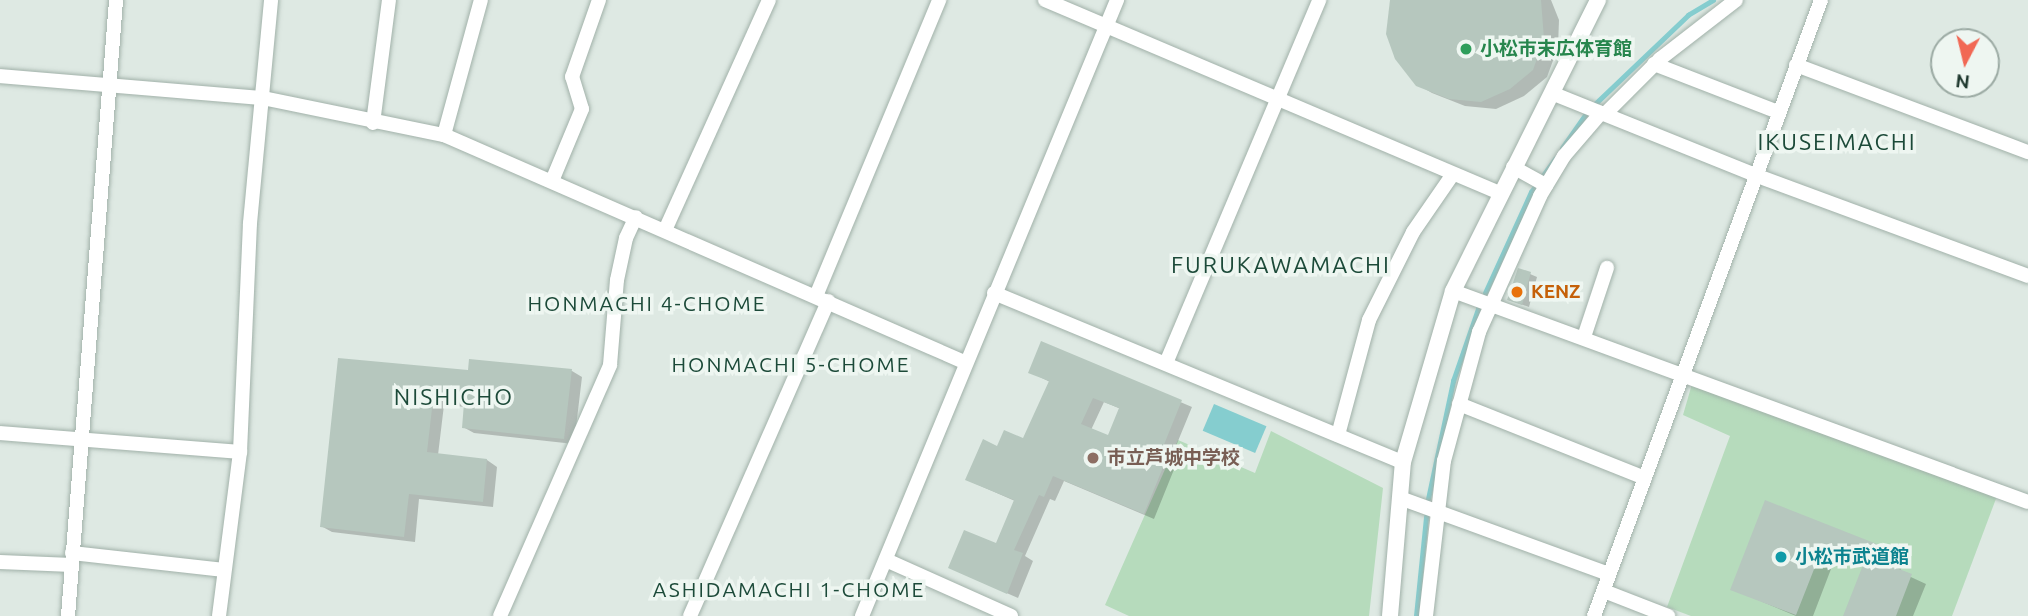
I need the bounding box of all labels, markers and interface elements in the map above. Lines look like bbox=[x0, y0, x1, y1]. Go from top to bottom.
north arrow bbox=[1930, 28, 2000, 98]
place label: 小松市末広体育館 bbox=[1480, 38, 1632, 60]
marker: 小松市末広体育館 bbox=[1458, 41, 1474, 57]
text: N bbox=[1954, 70, 1971, 94]
district label: IKUSEIMACHI bbox=[1759, 128, 1915, 156]
district label: FURUKAWAMACHI bbox=[1173, 251, 1389, 279]
place label: KENZ bbox=[1531, 281, 1580, 303]
marker: KENZ bbox=[1509, 284, 1525, 300]
district label: HONMACHI 4-CHOME bbox=[529, 290, 765, 316]
district label: HONMACHI 5-CHOME bbox=[673, 351, 909, 377]
district label: NISHICHO bbox=[395, 383, 513, 411]
place label: 市立芦城中学校 bbox=[1107, 447, 1240, 469]
marker: 市立芦城中学校 bbox=[1085, 450, 1101, 466]
place label: 小松市武道館 bbox=[1795, 546, 1909, 568]
marker: 小松市武道館 bbox=[1773, 549, 1789, 565]
district label: ASHIDAMACHI 1-CHOME bbox=[655, 576, 923, 602]

